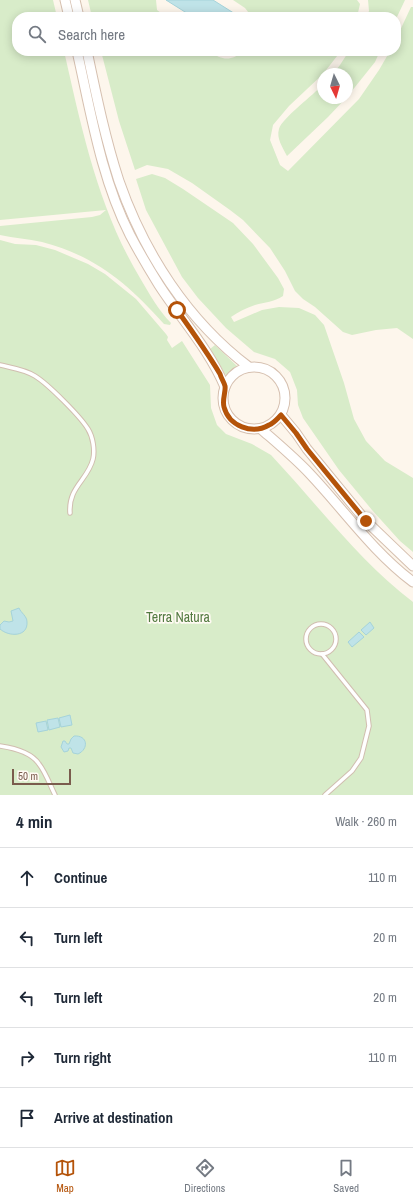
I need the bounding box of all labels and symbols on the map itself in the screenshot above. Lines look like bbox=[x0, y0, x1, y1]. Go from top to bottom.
north arrow bbox=[317, 68, 353, 104]
route start bbox=[168, 301, 186, 319]
route end bbox=[357, 512, 375, 530]
park label: Terra Natura bbox=[146, 608, 211, 626]
scale bar bbox=[12, 767, 71, 786]

